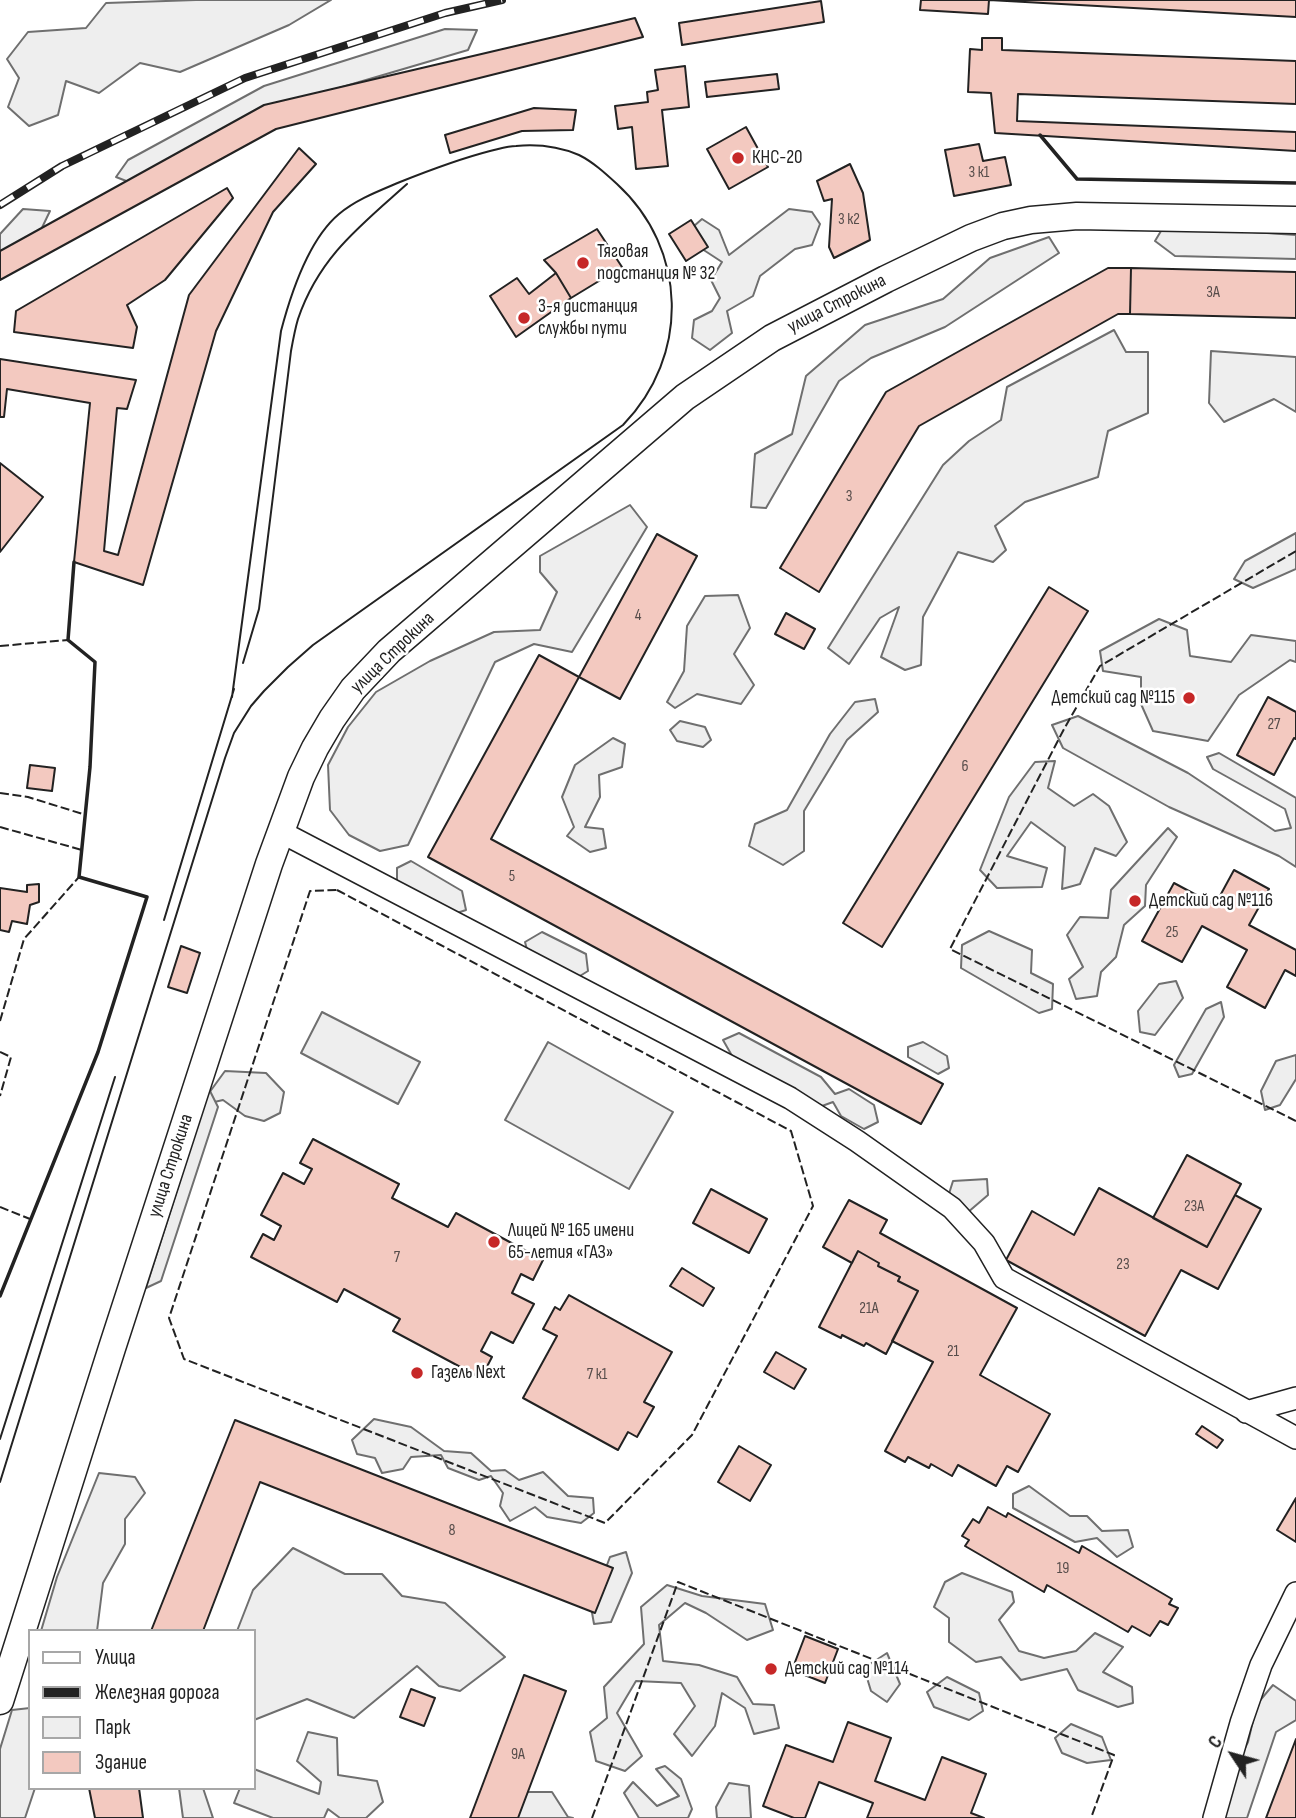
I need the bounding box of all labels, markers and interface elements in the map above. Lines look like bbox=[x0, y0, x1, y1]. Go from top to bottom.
place label: КНС-20 bbox=[752, 147, 803, 169]
marker: КНС-20 bbox=[730, 150, 746, 166]
house number: 3 к1 bbox=[969, 163, 989, 183]
house number: 3 к2 bbox=[838, 210, 860, 230]
place label: Тяговая подстанция № 32 bbox=[597, 241, 715, 285]
marker: Тяговая подстанция № 32 bbox=[575, 255, 591, 271]
street label: улица Строкина bbox=[784, 269, 890, 339]
house number: 3А bbox=[1206, 283, 1220, 303]
place label: 3-я дистанция службы пути bbox=[538, 296, 638, 340]
marker: 3-я дистанция службы пути bbox=[516, 310, 532, 326]
house number: 3 bbox=[846, 487, 852, 507]
house number: 4 bbox=[635, 606, 641, 626]
street label: улица Строкина bbox=[346, 607, 440, 699]
place label: Детский сад №115 bbox=[1052, 687, 1175, 709]
marker: Детский сад №115 bbox=[1181, 690, 1197, 706]
house number: 27 bbox=[1267, 715, 1281, 735]
house number: 6 bbox=[961, 757, 969, 777]
house number: 5 bbox=[509, 867, 515, 887]
place label: Детский сад №116 bbox=[1149, 890, 1273, 912]
marker: Детский сад №116 bbox=[1127, 893, 1143, 909]
house number: 25 bbox=[1165, 923, 1179, 943]
street label: улица Строкина bbox=[144, 1111, 198, 1221]
house number: 23А bbox=[1184, 1197, 1204, 1217]
place label: Лицей № 165 имени 65-летия «ГАЗ» bbox=[508, 1220, 634, 1264]
marker: Лицей № 165 имени 65-летия «ГАЗ» bbox=[486, 1234, 502, 1250]
house number: 7 bbox=[394, 1248, 400, 1268]
house number: 23 bbox=[1116, 1255, 1130, 1275]
house number: 21А bbox=[859, 1299, 879, 1319]
house number: 21 bbox=[947, 1342, 959, 1362]
place label: Газель Next bbox=[431, 1362, 506, 1384]
marker: Газель Next bbox=[409, 1365, 425, 1381]
house number: 7 к1 bbox=[587, 1365, 607, 1385]
house number: 8 bbox=[448, 1521, 456, 1541]
house number: 19 bbox=[1057, 1559, 1069, 1579]
legend bbox=[28, 1629, 256, 1790]
text: Улица bbox=[95, 1645, 136, 1670]
place label: Детский сад №114 bbox=[785, 1658, 909, 1680]
marker: Детский сад №114 bbox=[763, 1661, 779, 1677]
text: Железная дорога bbox=[95, 1680, 220, 1705]
text: Парк bbox=[95, 1715, 130, 1740]
north arrow bbox=[1198, 1720, 1268, 1790]
text: С bbox=[1203, 1732, 1228, 1753]
house number: 9А bbox=[511, 1745, 525, 1765]
text: Здание bbox=[95, 1750, 147, 1775]

